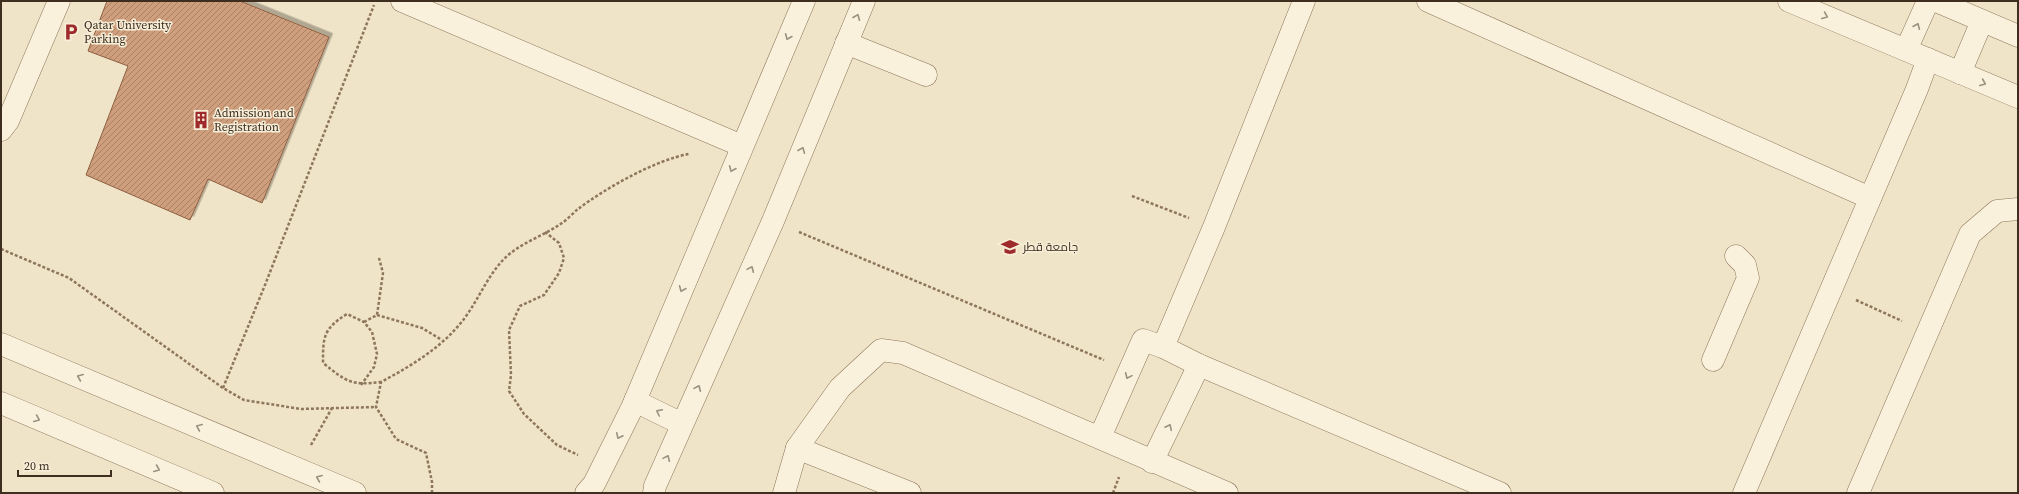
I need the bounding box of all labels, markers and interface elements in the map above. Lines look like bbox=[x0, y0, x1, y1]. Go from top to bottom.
one-way arrow bbox=[1820, 11, 1828, 19]
one-way arrow bbox=[853, 13, 861, 20]
place label: Qatar University Parking bbox=[84, 17, 172, 47]
parking icon: Qatar University Parking bbox=[61, 22, 81, 42]
one-way arrow bbox=[1912, 22, 1920, 30]
one-way arrow bbox=[785, 33, 793, 40]
one-way arrow bbox=[1980, 78, 1987, 86]
place label: Admission and Registration bbox=[214, 105, 294, 135]
building icon: Admission and Registration bbox=[191, 110, 211, 130]
one-way arrow bbox=[798, 146, 806, 153]
one-way arrow bbox=[728, 166, 736, 173]
school or university icon: جامعة قطر bbox=[1000, 237, 1020, 257]
place label: جامعة قطر bbox=[1022, 239, 1078, 255]
one-way arrow bbox=[747, 266, 755, 273]
one-way arrow bbox=[678, 286, 686, 293]
one-way arrow bbox=[1125, 371, 1133, 379]
one-way arrow bbox=[76, 373, 83, 381]
one-way arrow bbox=[693, 385, 701, 392]
one-way arrow bbox=[655, 409, 663, 417]
one-way arrow bbox=[33, 414, 40, 422]
one-way arrow bbox=[196, 424, 203, 432]
one-way arrow bbox=[1164, 424, 1172, 431]
one-way arrow bbox=[616, 432, 624, 440]
scale bar bbox=[18, 452, 111, 478]
one-way arrow bbox=[662, 455, 670, 462]
text: 20 m bbox=[24, 458, 50, 474]
one-way arrow bbox=[152, 464, 160, 472]
one-way arrow bbox=[316, 475, 324, 483]

